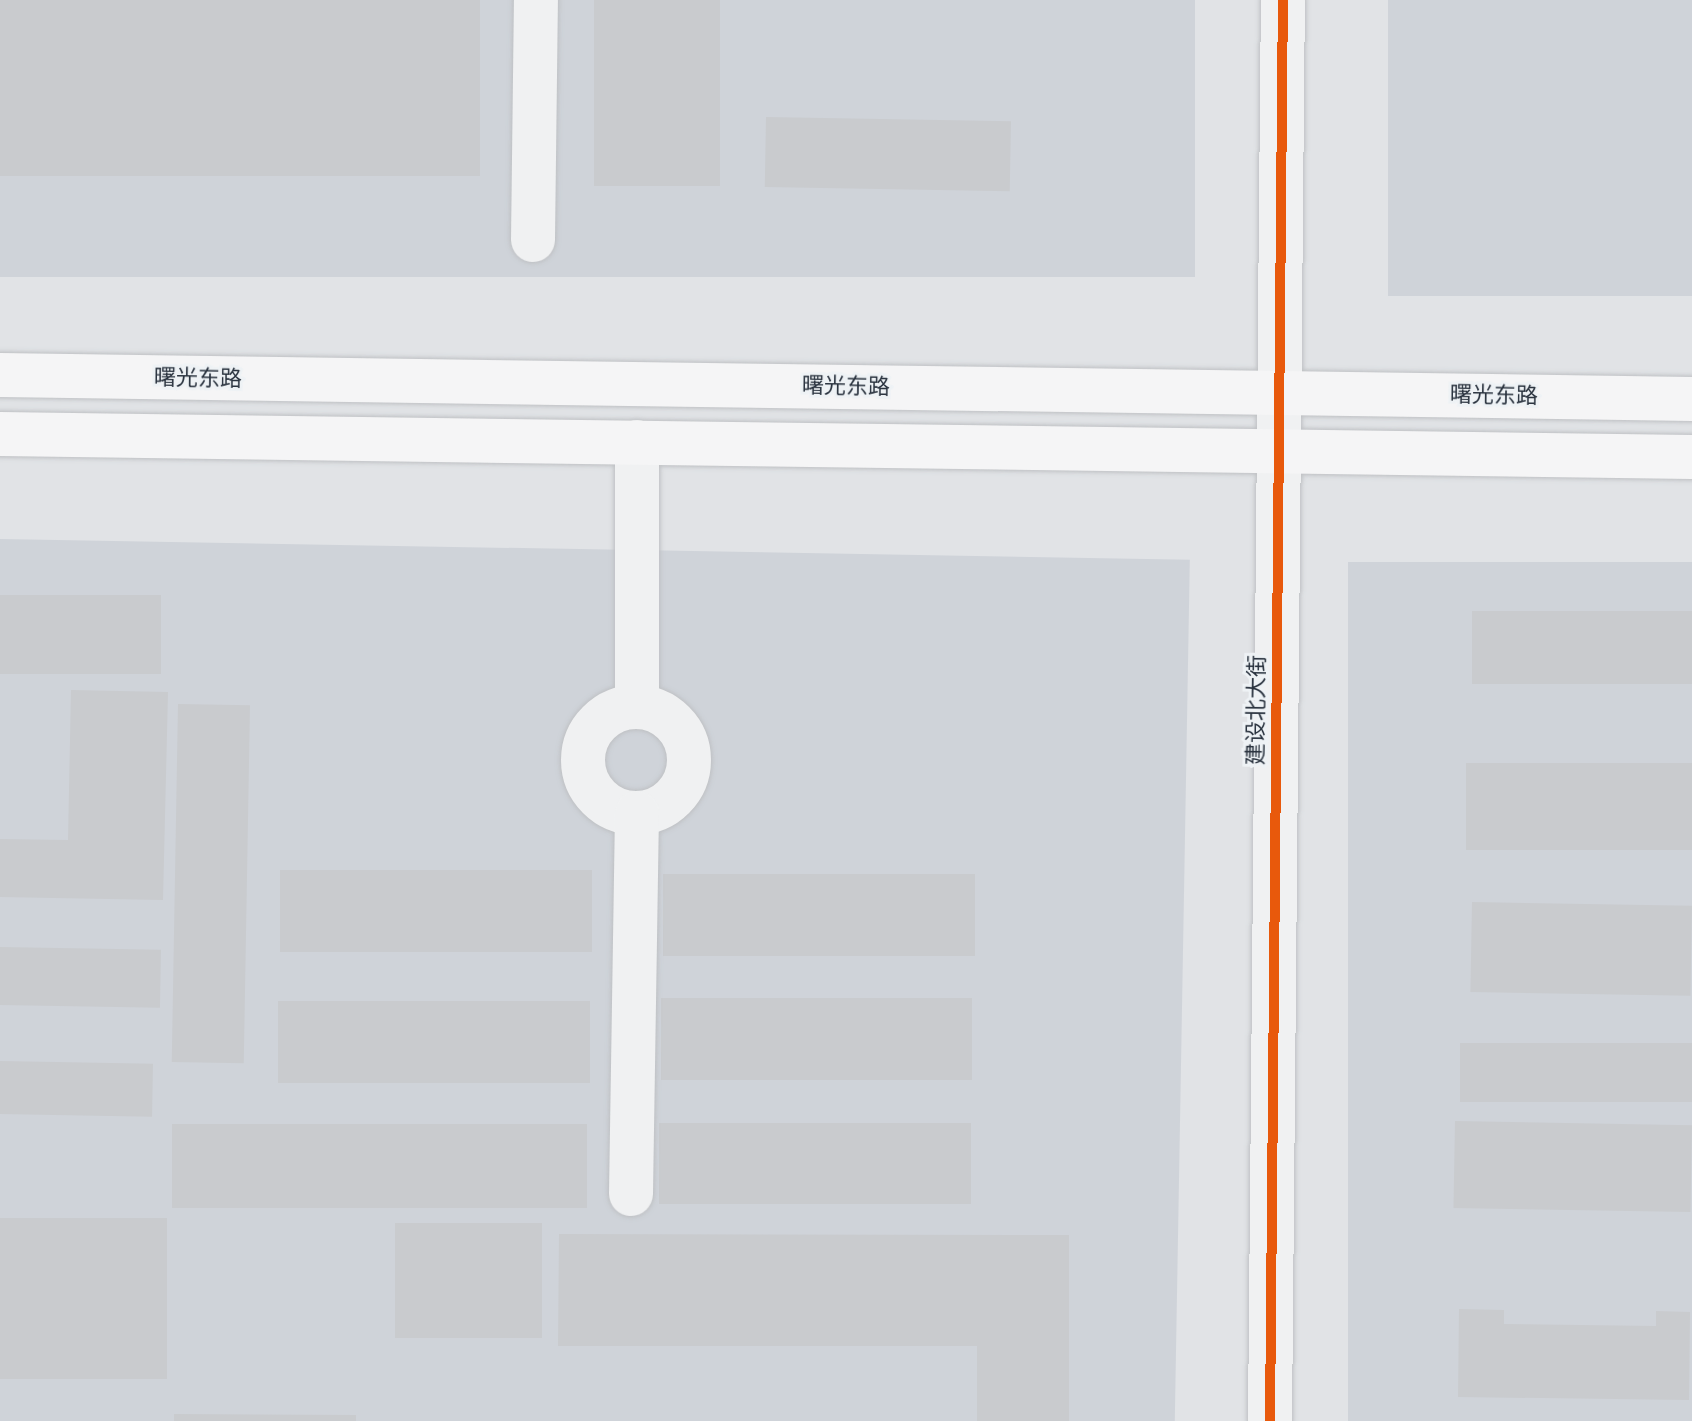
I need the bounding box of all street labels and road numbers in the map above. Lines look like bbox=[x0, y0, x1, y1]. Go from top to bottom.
street label: 曙光东路 bbox=[154, 364, 242, 392]
street label: 曙光东路 bbox=[802, 372, 890, 400]
street label: 曙光东路 bbox=[1450, 381, 1538, 409]
street label: 建设北大街 bbox=[1242, 655, 1270, 765]

